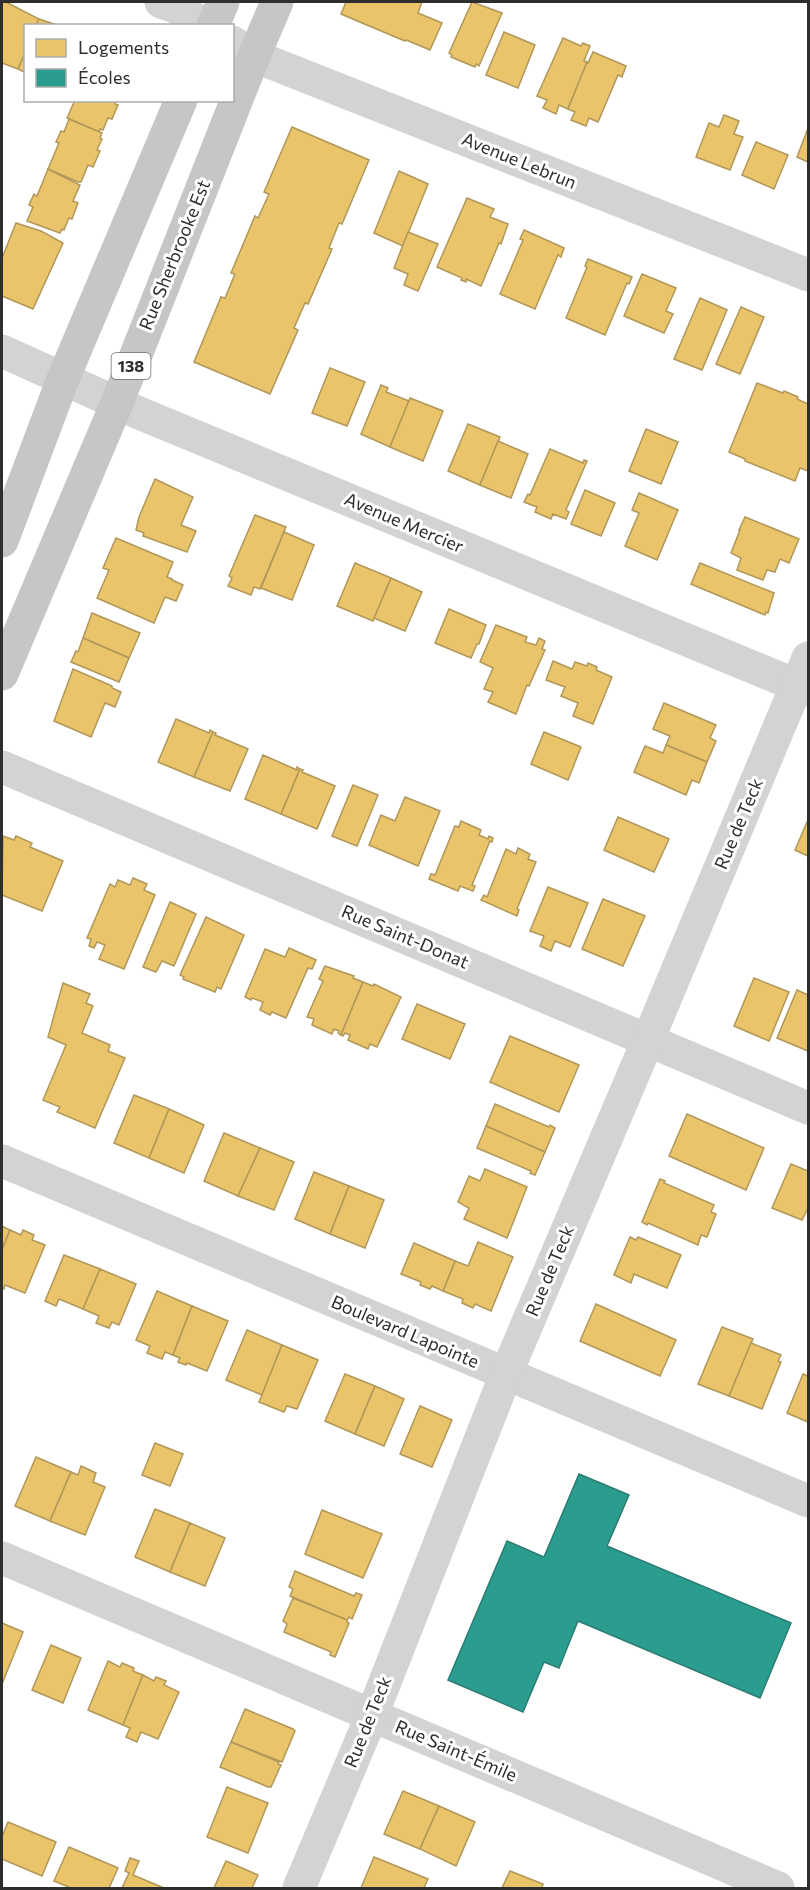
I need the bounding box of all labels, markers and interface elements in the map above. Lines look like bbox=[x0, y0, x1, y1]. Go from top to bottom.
legend bbox=[24, 24, 234, 102]
text: Logements bbox=[78, 36, 169, 58]
text: Écoles bbox=[78, 66, 131, 88]
street label: Avenue Lebrun bbox=[459, 127, 580, 193]
street label: Rue Sherbrooke Est bbox=[134, 176, 214, 333]
road number: 138 bbox=[112, 353, 150, 379]
street label: Avenue Mercier bbox=[342, 487, 467, 557]
street label: Rue de Teck bbox=[709, 775, 767, 872]
street label: Rue Saint-Donat bbox=[339, 899, 472, 973]
street label: Rue de Teck bbox=[520, 1222, 578, 1319]
street label: Boulevard Lapointe bbox=[328, 1290, 483, 1372]
street label: Rue de Teck bbox=[339, 1672, 395, 1771]
street label: Rue Saint-Émile bbox=[392, 1715, 520, 1786]

